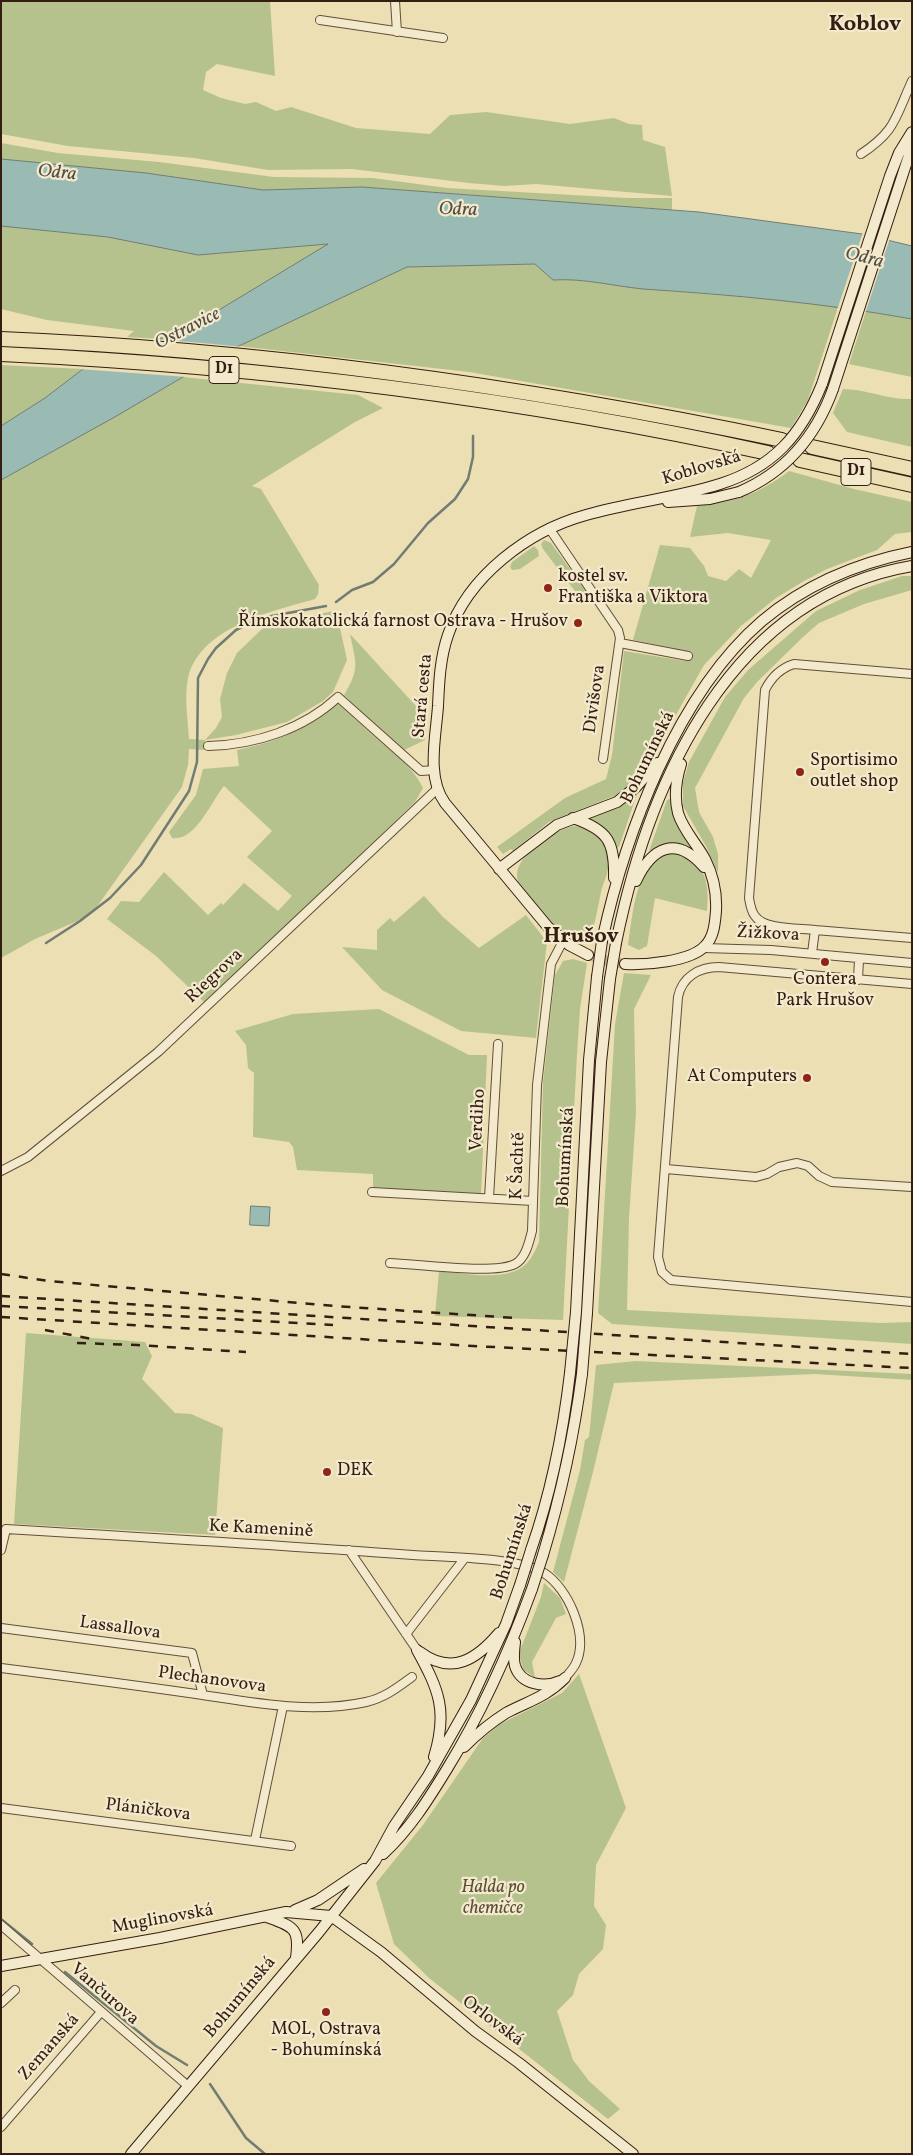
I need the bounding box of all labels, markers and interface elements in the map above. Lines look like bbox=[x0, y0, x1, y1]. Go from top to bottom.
district label: Koblov bbox=[829, 13, 901, 39]
water label: Odra bbox=[37, 161, 77, 187]
water label: Odra bbox=[438, 199, 478, 223]
water label: Odra bbox=[842, 243, 886, 275]
water label: Ostravice bbox=[152, 304, 224, 356]
road number: D1 bbox=[209, 356, 239, 384]
street label: Koblovská bbox=[660, 447, 744, 491]
road number: D1 bbox=[841, 458, 871, 486]
place label: kostel sv. Františka a Viktora bbox=[558, 567, 708, 610]
marker: kostel sv. Františka a Viktora bbox=[542, 582, 554, 594]
place label: Římskokatolická farnost Ostrava - Hrušov bbox=[238, 612, 568, 634]
marker: Římskokatolická farnost Ostrava - Hrušov bbox=[572, 617, 584, 629]
street label: Stará cesta bbox=[410, 653, 438, 739]
street label: Divišova bbox=[581, 663, 611, 735]
street label: Bohumínská bbox=[617, 708, 681, 808]
place label: Sportisimo outlet shop bbox=[810, 751, 898, 794]
marker: Sportisimo outlet shop bbox=[794, 766, 806, 778]
street label: Žižkova bbox=[736, 923, 800, 947]
district label: Hrušov bbox=[543, 925, 619, 951]
street label: Riegrova bbox=[182, 945, 248, 1009]
marker: Contera Park Hrušov bbox=[819, 956, 831, 968]
place label: Contera Park Hrušov bbox=[776, 970, 874, 1012]
place label: At Computers bbox=[687, 1067, 797, 1089]
marker: At Computers bbox=[801, 1072, 813, 1084]
street label: Verdiho bbox=[467, 1088, 491, 1152]
street label: Bohumínská bbox=[554, 1106, 580, 1208]
street label: K Šachtě bbox=[507, 1132, 531, 1200]
place label: DEK bbox=[337, 1461, 373, 1483]
marker: DEK bbox=[321, 1466, 333, 1478]
street label: Bohumínská bbox=[487, 1501, 539, 1603]
street label: Ke Kamenině bbox=[208, 1516, 314, 1544]
street label: Lassallova bbox=[78, 1613, 162, 1645]
street label: Plechanovova bbox=[157, 1663, 267, 1699]
street label: Pláničkova bbox=[104, 1795, 192, 1827]
park label: Halda po chemičce bbox=[461, 1878, 525, 1920]
street label: Muglinovská bbox=[111, 1900, 215, 1940]
street label: Bohumínská bbox=[201, 1953, 281, 2043]
street label: Vančurova bbox=[65, 1959, 143, 2031]
street label: Orlovská bbox=[457, 1992, 527, 2052]
marker: MOL, Ostrava - Bohumínská bbox=[320, 2006, 332, 2018]
street label: Zemanská bbox=[15, 2010, 85, 2086]
place label: MOL, Ostrava - Bohumínská bbox=[270, 2020, 382, 2062]

